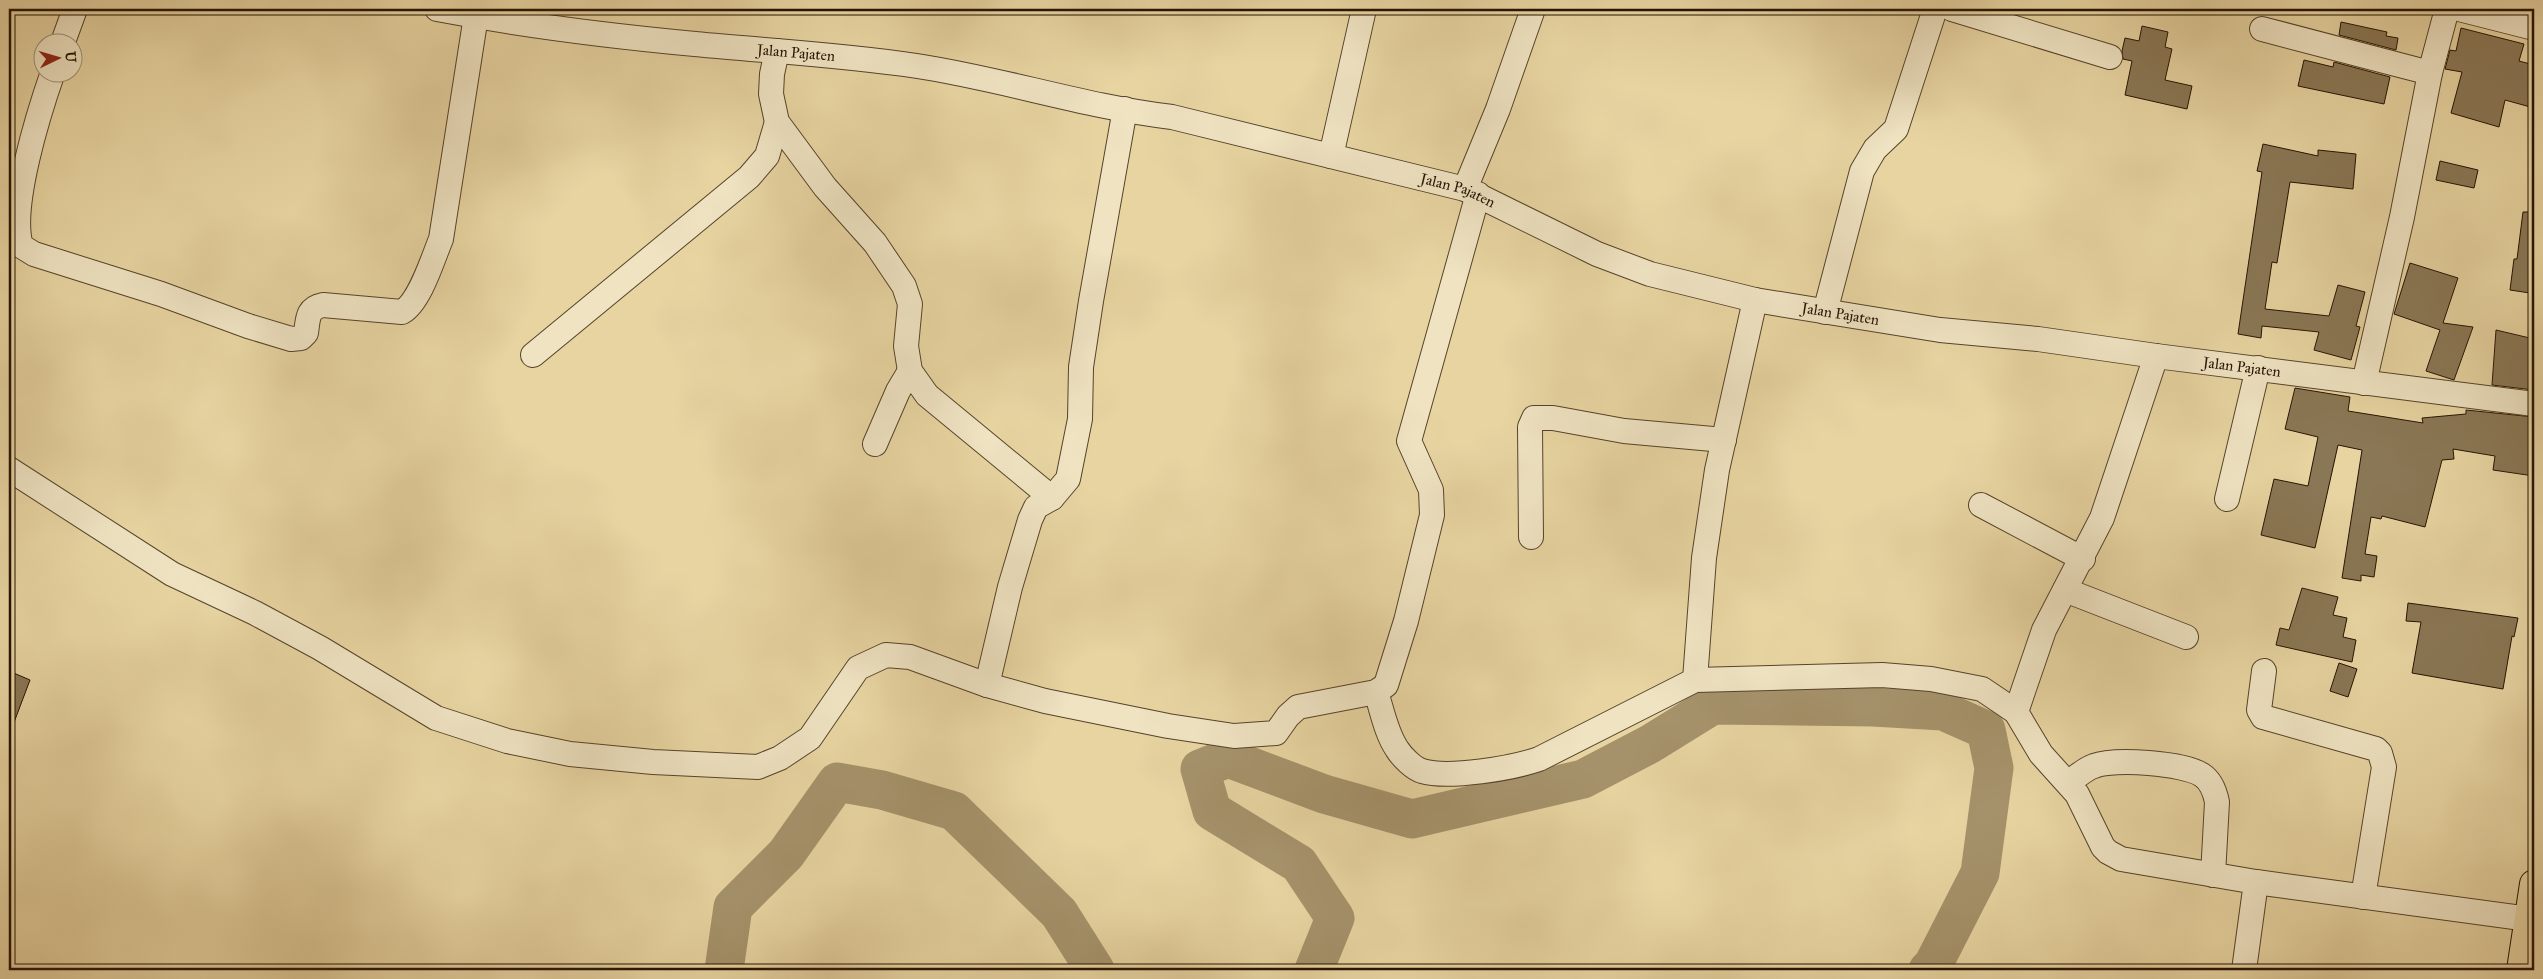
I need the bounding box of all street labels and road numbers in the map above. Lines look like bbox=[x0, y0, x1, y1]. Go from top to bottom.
street label: Jalan Pajaten bbox=[754, 40, 836, 65]
street label: Jalan Pajaten bbox=[1416, 169, 1498, 211]
street label: Jalan Pajaten bbox=[1798, 298, 1880, 329]
street label: Jalan Pajaten bbox=[2200, 353, 2282, 381]

